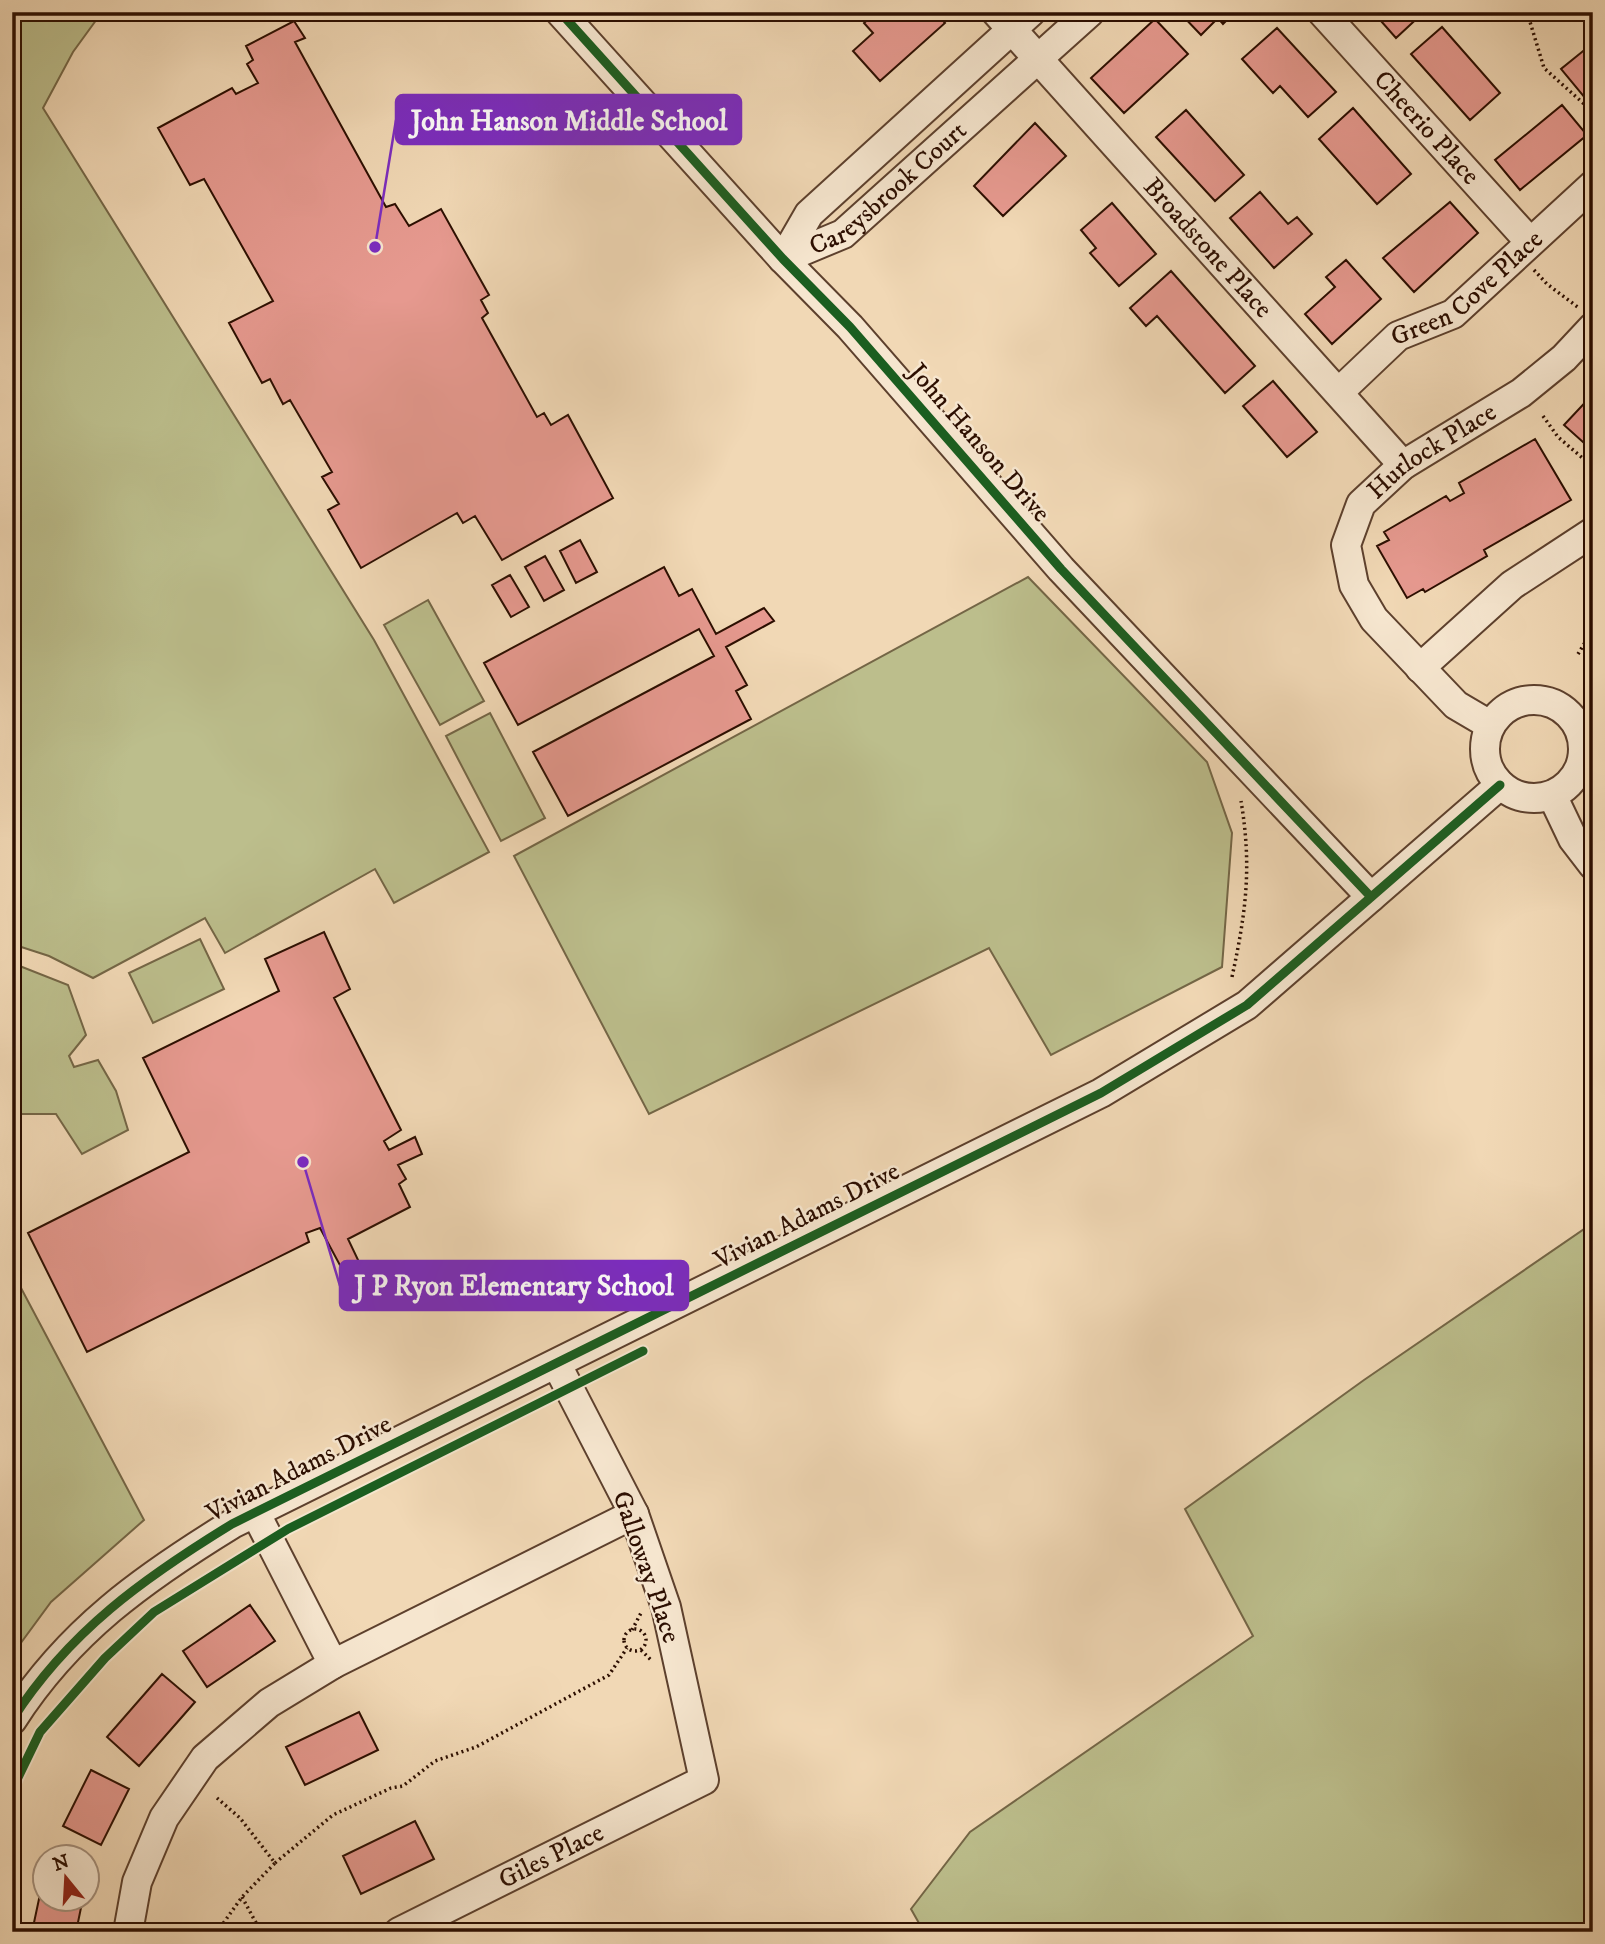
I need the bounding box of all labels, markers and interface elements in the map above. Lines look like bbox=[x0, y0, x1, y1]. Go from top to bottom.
street label: Cheerio Place bbox=[1366, 64, 1487, 192]
callout: John Hanson Middle School bbox=[396, 95, 741, 144]
text: John Hanson Middle School bbox=[408, 104, 728, 139]
street label: Careysbrook Court bbox=[804, 114, 974, 263]
street label: Broadstone Place bbox=[1136, 171, 1280, 325]
street label: Green Cove Place bbox=[1386, 223, 1550, 354]
street label: John Hanson Drive bbox=[900, 355, 1057, 529]
street label: Hurlock Place bbox=[1360, 396, 1502, 506]
street label: Vivian Adams Drive bbox=[708, 1155, 905, 1277]
callout: J P Ryon Elementary School bbox=[340, 1261, 688, 1310]
text: J P Ryon Elementary School bbox=[351, 1269, 674, 1304]
street label: Vivian Adams Drive bbox=[200, 1408, 397, 1530]
street label: Galloway Place bbox=[605, 1487, 687, 1647]
street label: Giles Place bbox=[493, 1816, 609, 1896]
north arrow bbox=[32, 1842, 102, 1912]
text: N bbox=[50, 1850, 73, 1877]

